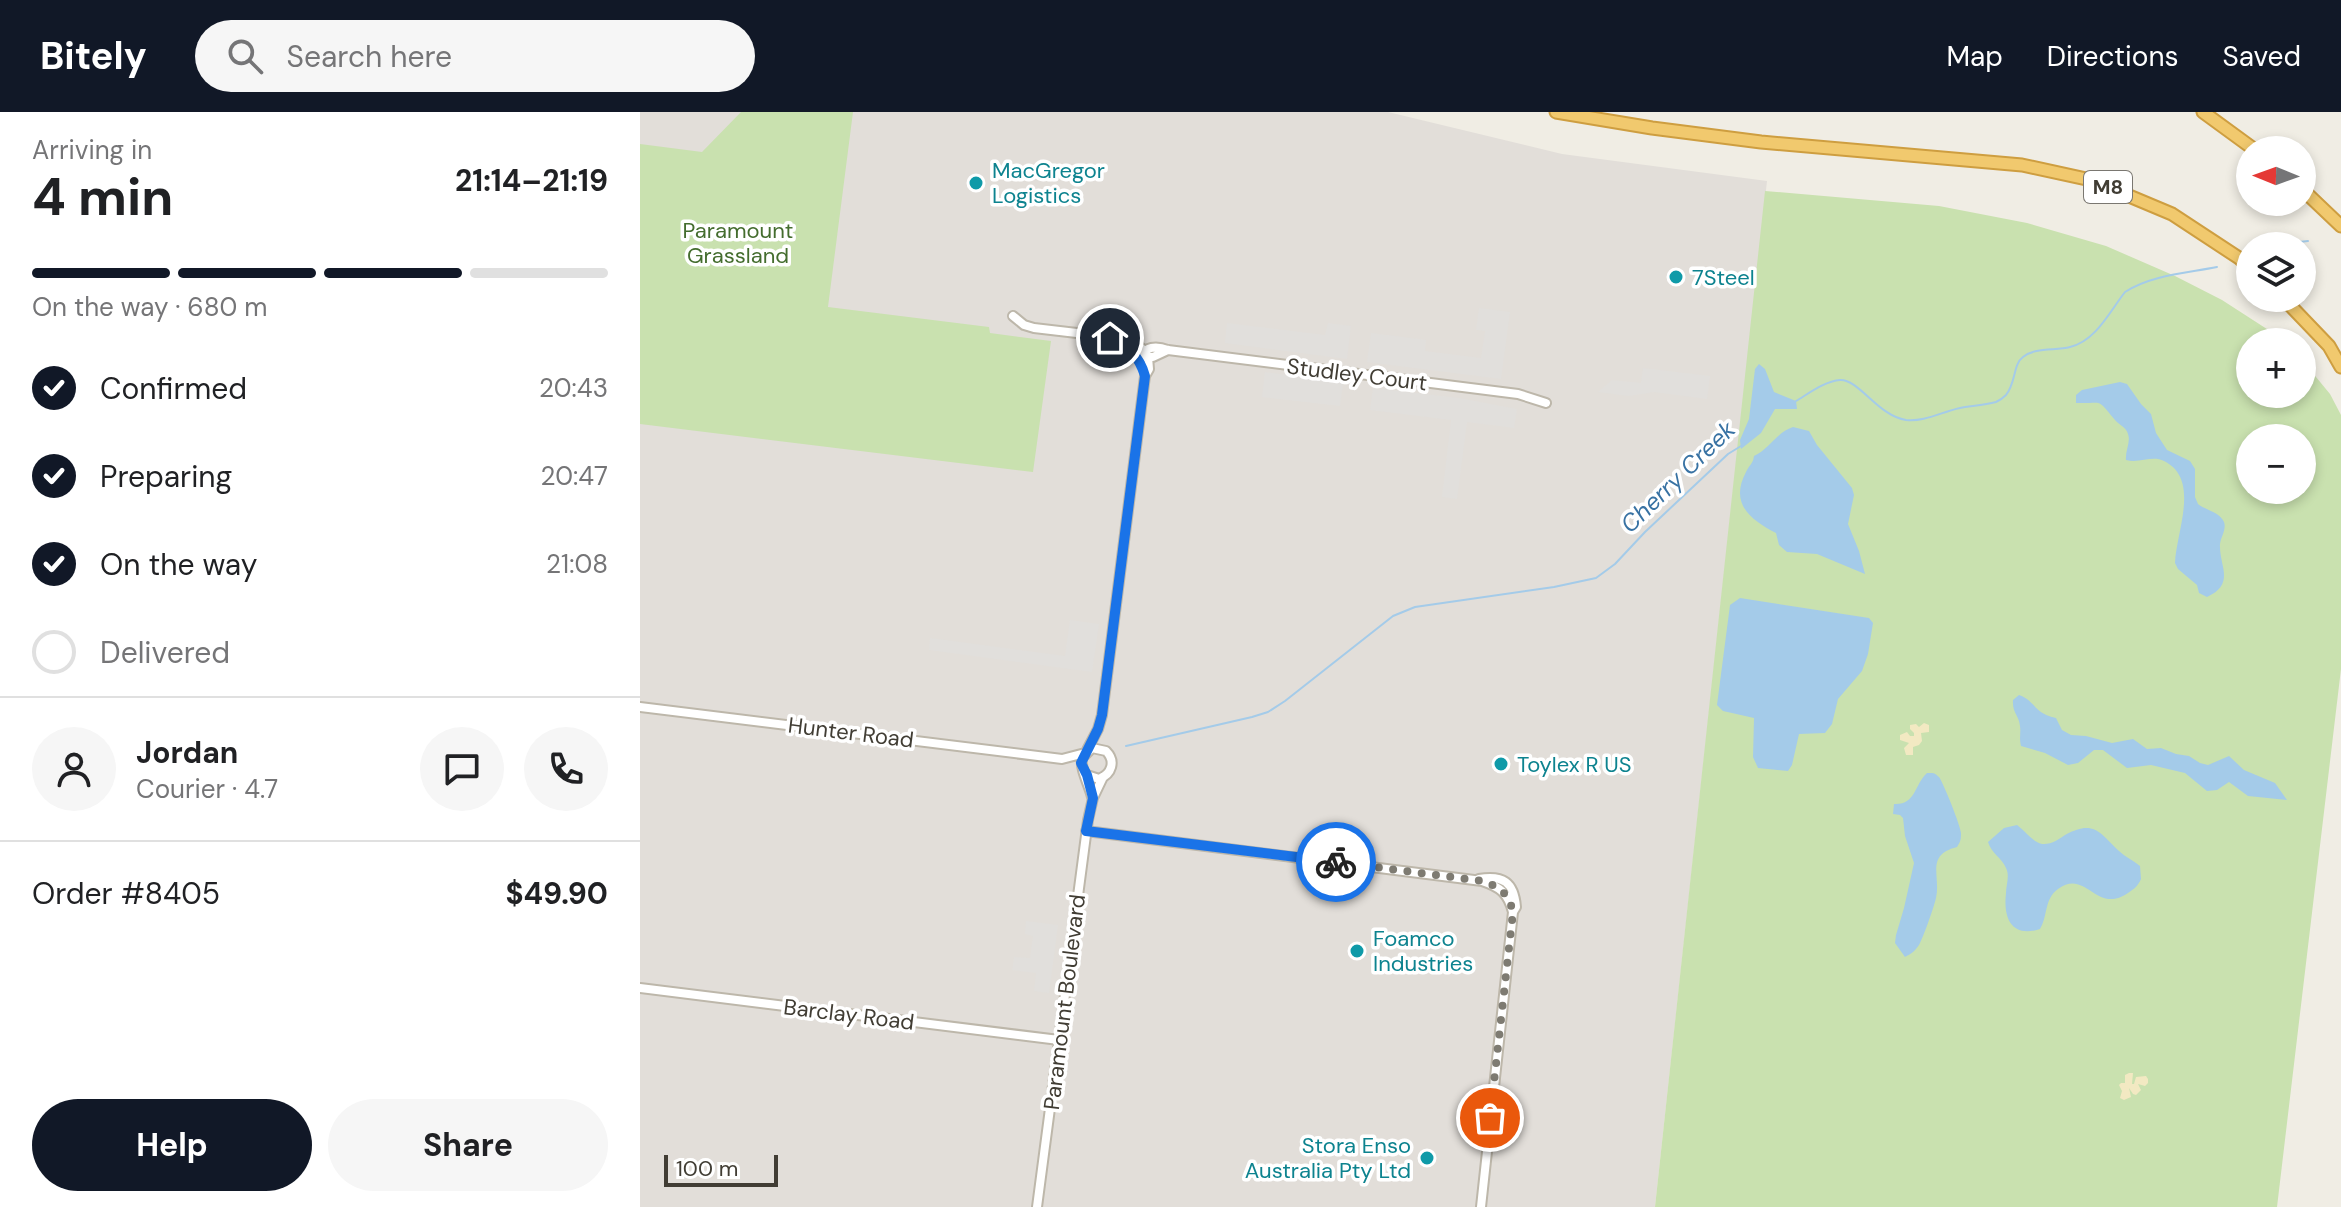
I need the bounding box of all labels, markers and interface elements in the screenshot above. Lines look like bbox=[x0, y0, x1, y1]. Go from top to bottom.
search box bbox=[195, 20, 755, 92]
text: Bitely bbox=[40, 31, 147, 81]
icon: search bbox=[223, 34, 267, 78]
text: Search here bbox=[287, 37, 452, 76]
text: Map bbox=[1946, 38, 2003, 75]
text: Directions bbox=[2047, 38, 2179, 75]
text: Saved bbox=[2223, 38, 2301, 75]
text: Arriving in bbox=[32, 133, 152, 167]
north arrow bbox=[2236, 136, 2316, 216]
map controls bbox=[2236, 136, 2316, 504]
place label: MacGregor Logistics bbox=[992, 156, 1105, 210]
text: 21:14–21:19 bbox=[455, 161, 608, 200]
text: 4 min bbox=[32, 163, 173, 231]
road number: M8 bbox=[2084, 171, 2132, 203]
marker: MacGregor Logistics bbox=[967, 174, 985, 192]
park label: Paramount Grassland bbox=[683, 216, 793, 270]
button: layers bbox=[2236, 232, 2316, 312]
place label: 7Steel bbox=[1692, 263, 1755, 292]
marker: 7Steel bbox=[1667, 268, 1685, 286]
text: On the way · 680 m bbox=[32, 290, 267, 324]
pin bbox=[1076, 304, 1144, 372]
icon: home bbox=[1088, 316, 1132, 360]
button: + bbox=[2236, 328, 2316, 408]
street label: Studley Court bbox=[1285, 352, 1429, 397]
icon: check bbox=[32, 366, 76, 410]
text: Confirmed bbox=[100, 369, 247, 408]
text: 20:43 bbox=[539, 371, 608, 405]
water label: Cherry Creek bbox=[1614, 414, 1742, 539]
button: − bbox=[2236, 424, 2316, 504]
icon: check bbox=[32, 454, 76, 498]
text: Preparing bbox=[100, 457, 232, 496]
text: 20:47 bbox=[541, 459, 608, 493]
icon: check bbox=[32, 542, 76, 586]
text: On the way bbox=[100, 545, 257, 584]
text: 21:08 bbox=[546, 547, 608, 581]
text: Delivered bbox=[100, 633, 230, 672]
street label: Hunter Road bbox=[787, 710, 915, 755]
button: person bbox=[32, 727, 116, 811]
button: chat bbox=[420, 727, 504, 811]
button: phone bbox=[524, 727, 608, 811]
text: Jordan bbox=[136, 733, 238, 772]
place label: Toylex R US bbox=[1517, 750, 1632, 779]
marker: Toylex R US bbox=[1492, 755, 1510, 773]
text: Courier · 4.7 bbox=[136, 772, 278, 806]
courier bbox=[1296, 822, 1376, 902]
icon: bike bbox=[1314, 840, 1358, 884]
text: Order #8405 bbox=[32, 874, 220, 913]
text: $49.90 bbox=[505, 874, 608, 913]
street label: Paramount Boulevard bbox=[1037, 893, 1092, 1112]
place label: Foamco Industries bbox=[1373, 924, 1473, 978]
marker: Foamco Industries bbox=[1348, 942, 1366, 960]
street label: Barclay Road bbox=[782, 992, 916, 1037]
pin bbox=[1456, 1084, 1524, 1152]
icon: bag bbox=[1468, 1096, 1512, 1140]
button: Help bbox=[32, 1099, 312, 1191]
button: Share bbox=[328, 1099, 608, 1191]
place label: Stora Enso Australia Pty Ltd bbox=[1245, 1131, 1411, 1185]
marker: Stora Enso Australia Pty Ltd bbox=[1418, 1149, 1436, 1167]
scale bar bbox=[664, 1151, 778, 1187]
text: 100 m bbox=[676, 1154, 738, 1183]

